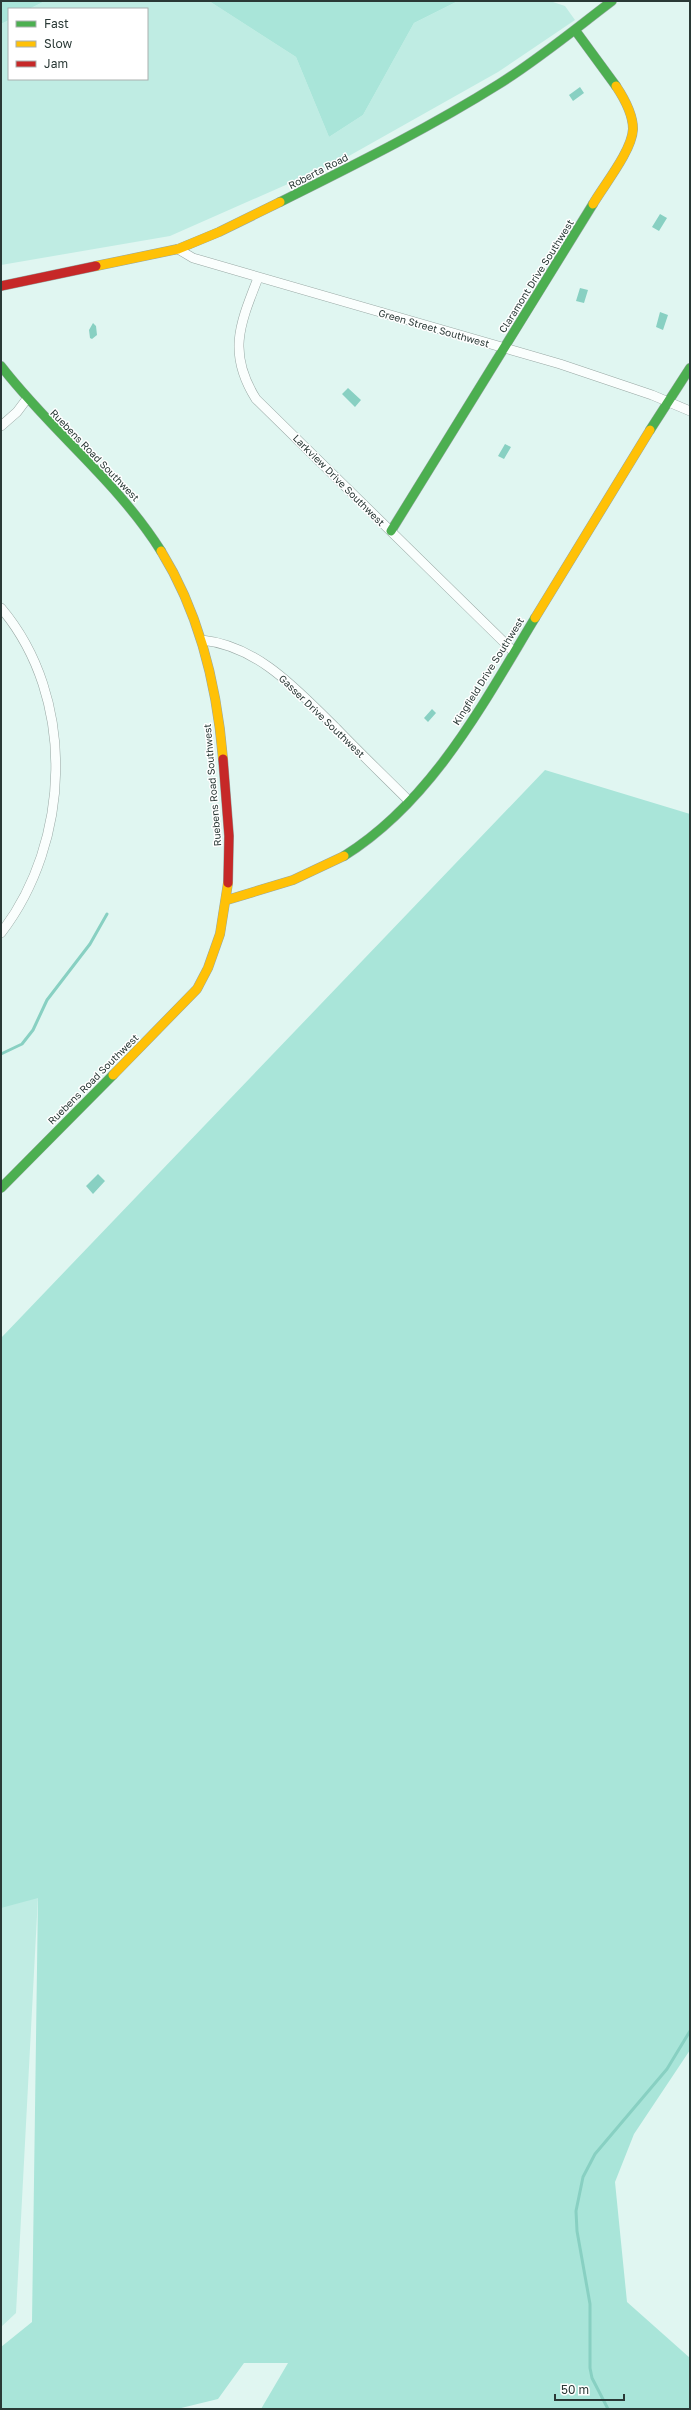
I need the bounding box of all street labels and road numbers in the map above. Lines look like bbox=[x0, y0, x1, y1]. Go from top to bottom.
street label: Roberta Road bbox=[286, 151, 350, 191]
street label: Claramont Drive Southwest bbox=[496, 217, 576, 335]
street label: Green Street Southwest bbox=[377, 306, 491, 350]
street label: Ruebens Road Southwest bbox=[48, 407, 142, 503]
street label: Larkview Drive Southwest bbox=[291, 432, 387, 528]
street label: Kingfield Drive Southwest bbox=[450, 615, 526, 727]
street label: Gasser Drive Southwest bbox=[277, 672, 367, 760]
street label: Ruebens Road Southwest bbox=[201, 723, 223, 847]
street label: Ruebens Road Southwest bbox=[45, 1031, 141, 1127]

